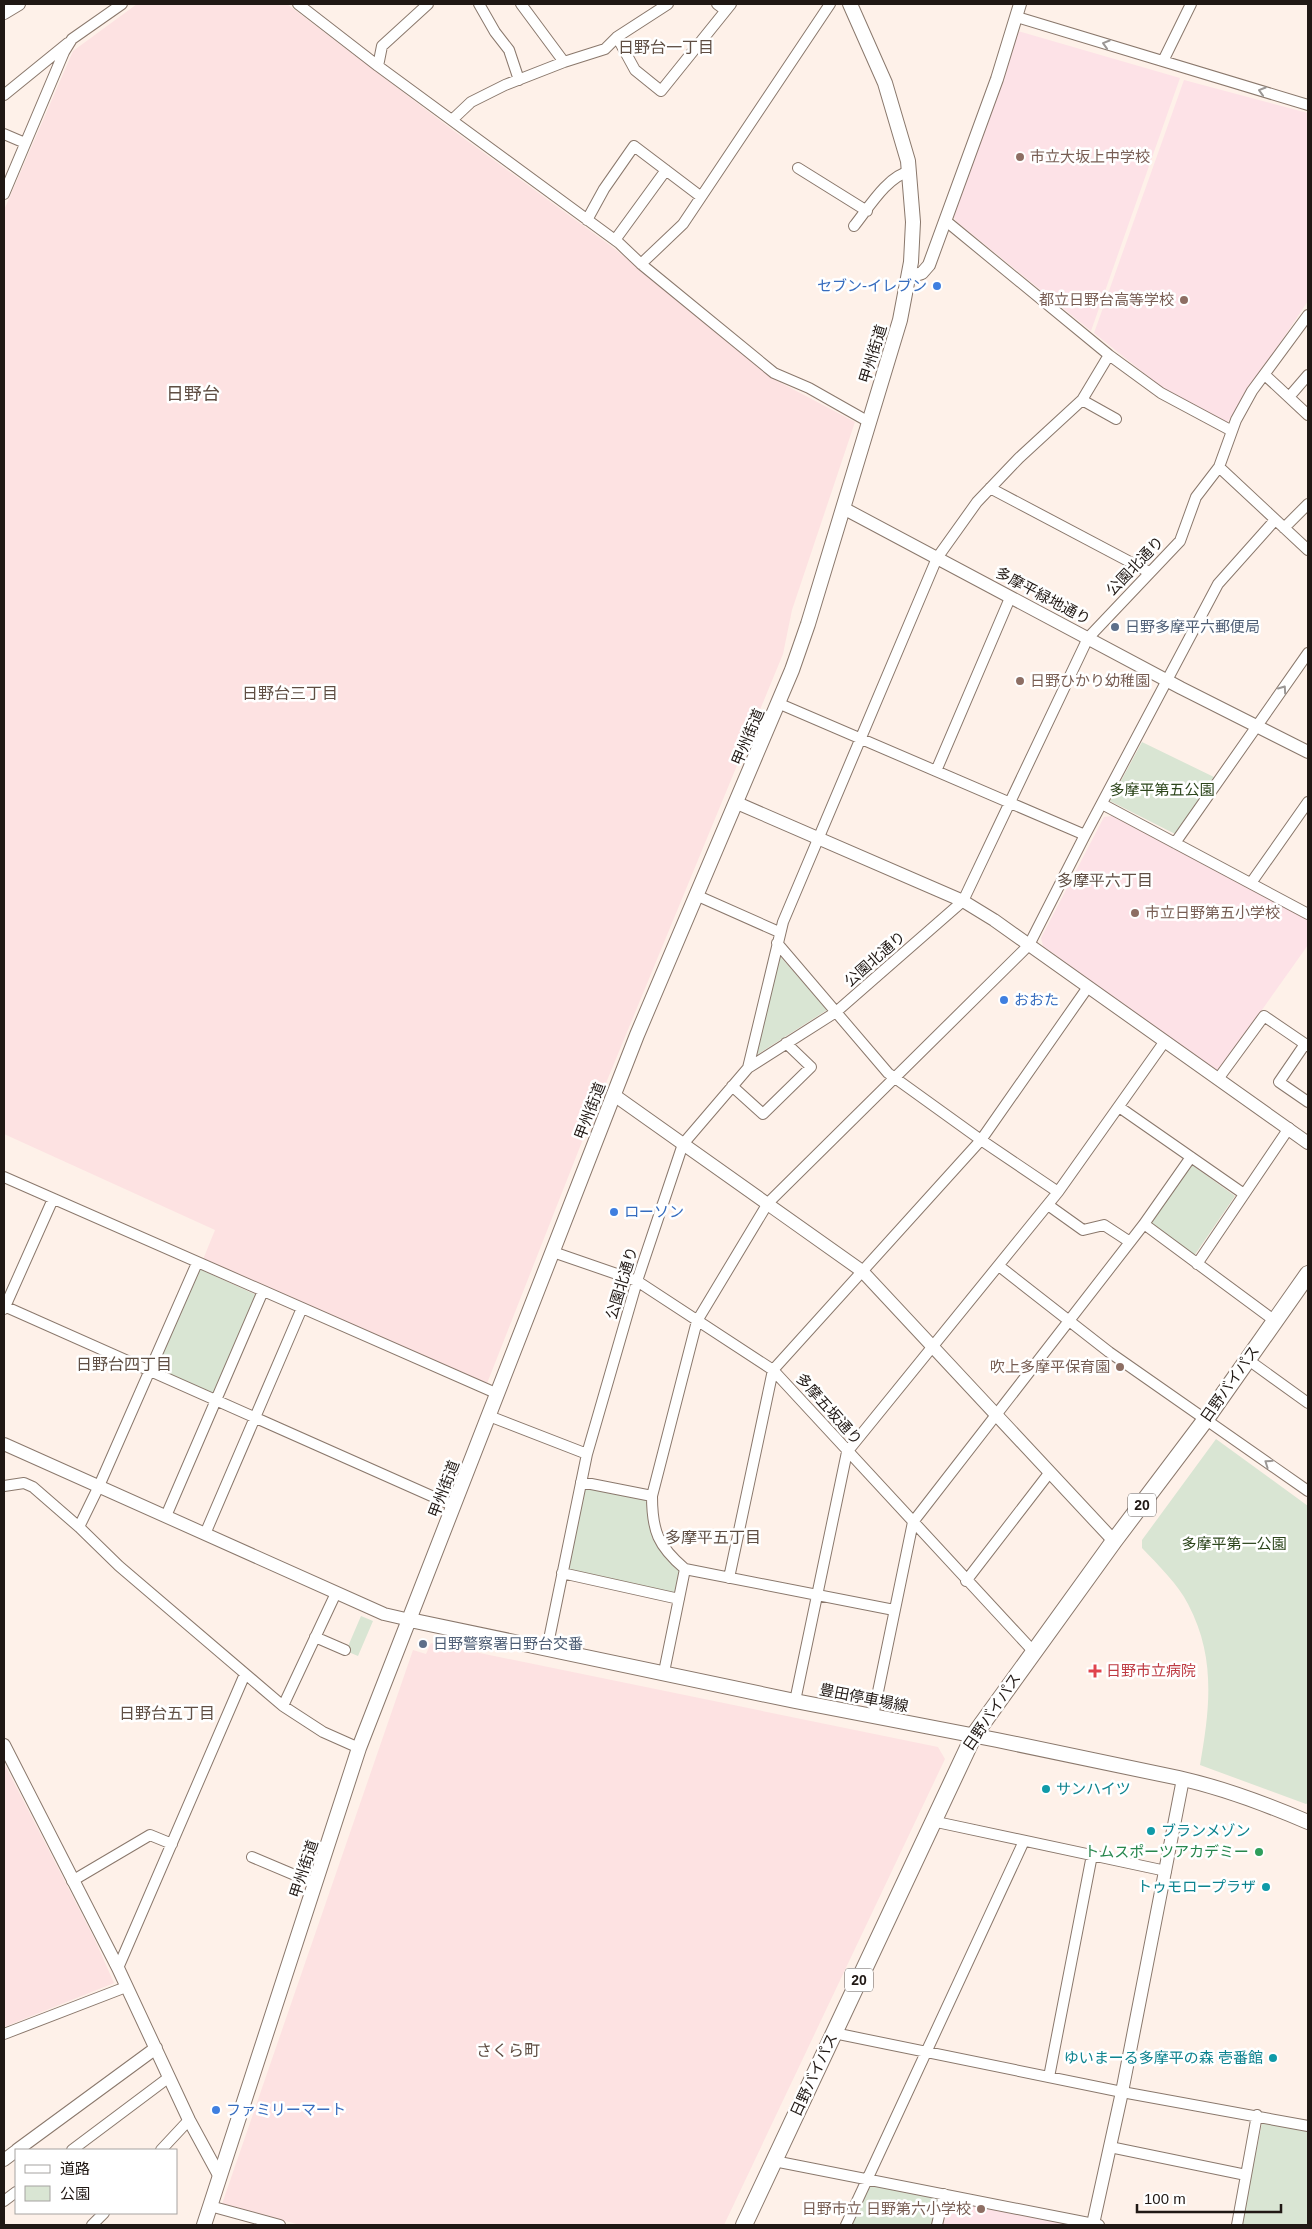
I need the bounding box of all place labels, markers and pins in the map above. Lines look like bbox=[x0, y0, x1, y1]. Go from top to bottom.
place label: 市立大坂上中学校 bbox=[1030, 148, 1150, 165]
marker: 市立大坂上中学校 bbox=[1014, 151, 1026, 163]
place label: セブン-イレブン bbox=[817, 277, 927, 294]
marker: セブン-イレブン bbox=[931, 280, 943, 292]
place label: 都立日野台高等学校 bbox=[1039, 291, 1174, 308]
marker: 都立日野台高等学校 bbox=[1178, 294, 1190, 306]
place label: 日野多摩平六郵便局 bbox=[1125, 618, 1260, 635]
marker: 日野多摩平六郵便局 bbox=[1109, 621, 1121, 633]
place label: 日野ひかり幼稚園 bbox=[1030, 672, 1150, 689]
marker: 日野ひかり幼稚園 bbox=[1014, 675, 1026, 687]
place label: 市立日野第五小学校 bbox=[1145, 904, 1280, 921]
marker: 市立日野第五小学校 bbox=[1129, 907, 1141, 919]
place label: おおた bbox=[1014, 991, 1059, 1008]
marker: おおた bbox=[998, 994, 1010, 1006]
place label: ローソン bbox=[624, 1203, 684, 1220]
marker: ローソン bbox=[608, 1206, 620, 1218]
place label: 吹上多摩平保育園 bbox=[990, 1358, 1110, 1375]
marker: 吹上多摩平保育園 bbox=[1114, 1361, 1126, 1373]
place label: 日野警察署日野台交番 bbox=[433, 1635, 583, 1652]
marker: 日野警察署日野台交番 bbox=[417, 1638, 429, 1650]
place label: 日野市立病院 bbox=[1106, 1662, 1196, 1679]
marker: 日野市立病院 bbox=[1088, 1664, 1102, 1678]
place label: サンハイツ bbox=[1056, 1780, 1131, 1797]
marker: サンハイツ bbox=[1040, 1783, 1052, 1795]
place label: ブランメゾン bbox=[1161, 1822, 1251, 1839]
marker: ブランメゾン bbox=[1145, 1825, 1157, 1837]
place label: トムスポーツアカデミー bbox=[1084, 1843, 1249, 1860]
marker: トムスポーツアカデミー bbox=[1253, 1846, 1265, 1858]
place label: トゥモロープラザ bbox=[1137, 1878, 1256, 1895]
marker: トゥモロープラザ bbox=[1260, 1881, 1272, 1893]
place label: ゆいまーる多摩平の森 壱番館 bbox=[1064, 2049, 1263, 2066]
marker: ゆいまーる多摩平の森 壱番館 bbox=[1267, 2052, 1279, 2064]
place label: ファミリーマート bbox=[226, 2101, 346, 2118]
marker: ファミリーマート bbox=[210, 2104, 222, 2116]
place label: 日野市立 日野第六小学校 bbox=[802, 2200, 971, 2217]
marker: 日野市立 日野第六小学校 bbox=[975, 2203, 987, 2215]

